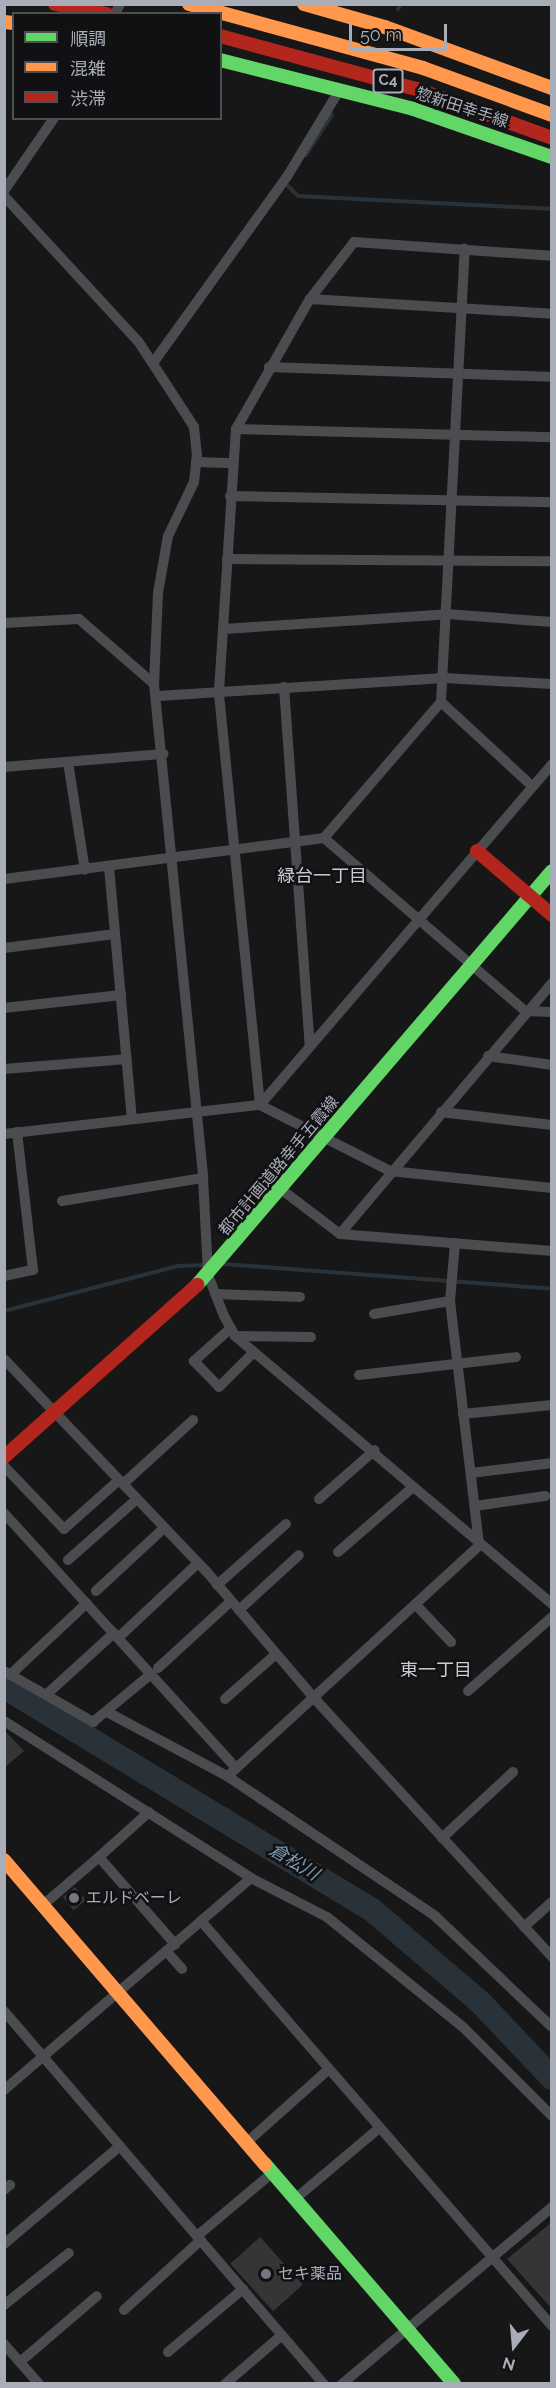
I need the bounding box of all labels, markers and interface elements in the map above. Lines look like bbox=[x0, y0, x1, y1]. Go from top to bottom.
legend bbox=[12, 12, 222, 120]
scale bar bbox=[352, 12, 450, 50]
text: 50 m bbox=[360, 24, 402, 45]
text: 順調 bbox=[70, 28, 106, 49]
text: 混雑 bbox=[70, 58, 106, 79]
road number: C4 bbox=[372, 69, 404, 93]
street label: 惣新田幸手線 bbox=[413, 84, 511, 132]
text: 渋滞 bbox=[70, 88, 106, 109]
district label: 緑台一丁目 bbox=[277, 865, 367, 887]
street label: 都市計画道路幸手五霞線 bbox=[215, 1092, 343, 1240]
district label: 東一丁目 bbox=[400, 1659, 472, 1681]
water label: 倉松川 bbox=[265, 1839, 323, 1885]
place label: エルドベーレ bbox=[86, 1888, 182, 1908]
marker: エルドベーレ bbox=[67, 1891, 81, 1905]
place label: セキ薬品 bbox=[278, 2264, 342, 2284]
marker: セキ薬品 bbox=[259, 2267, 273, 2281]
north arrow bbox=[484, 2316, 544, 2376]
text: N bbox=[500, 2353, 517, 2375]

